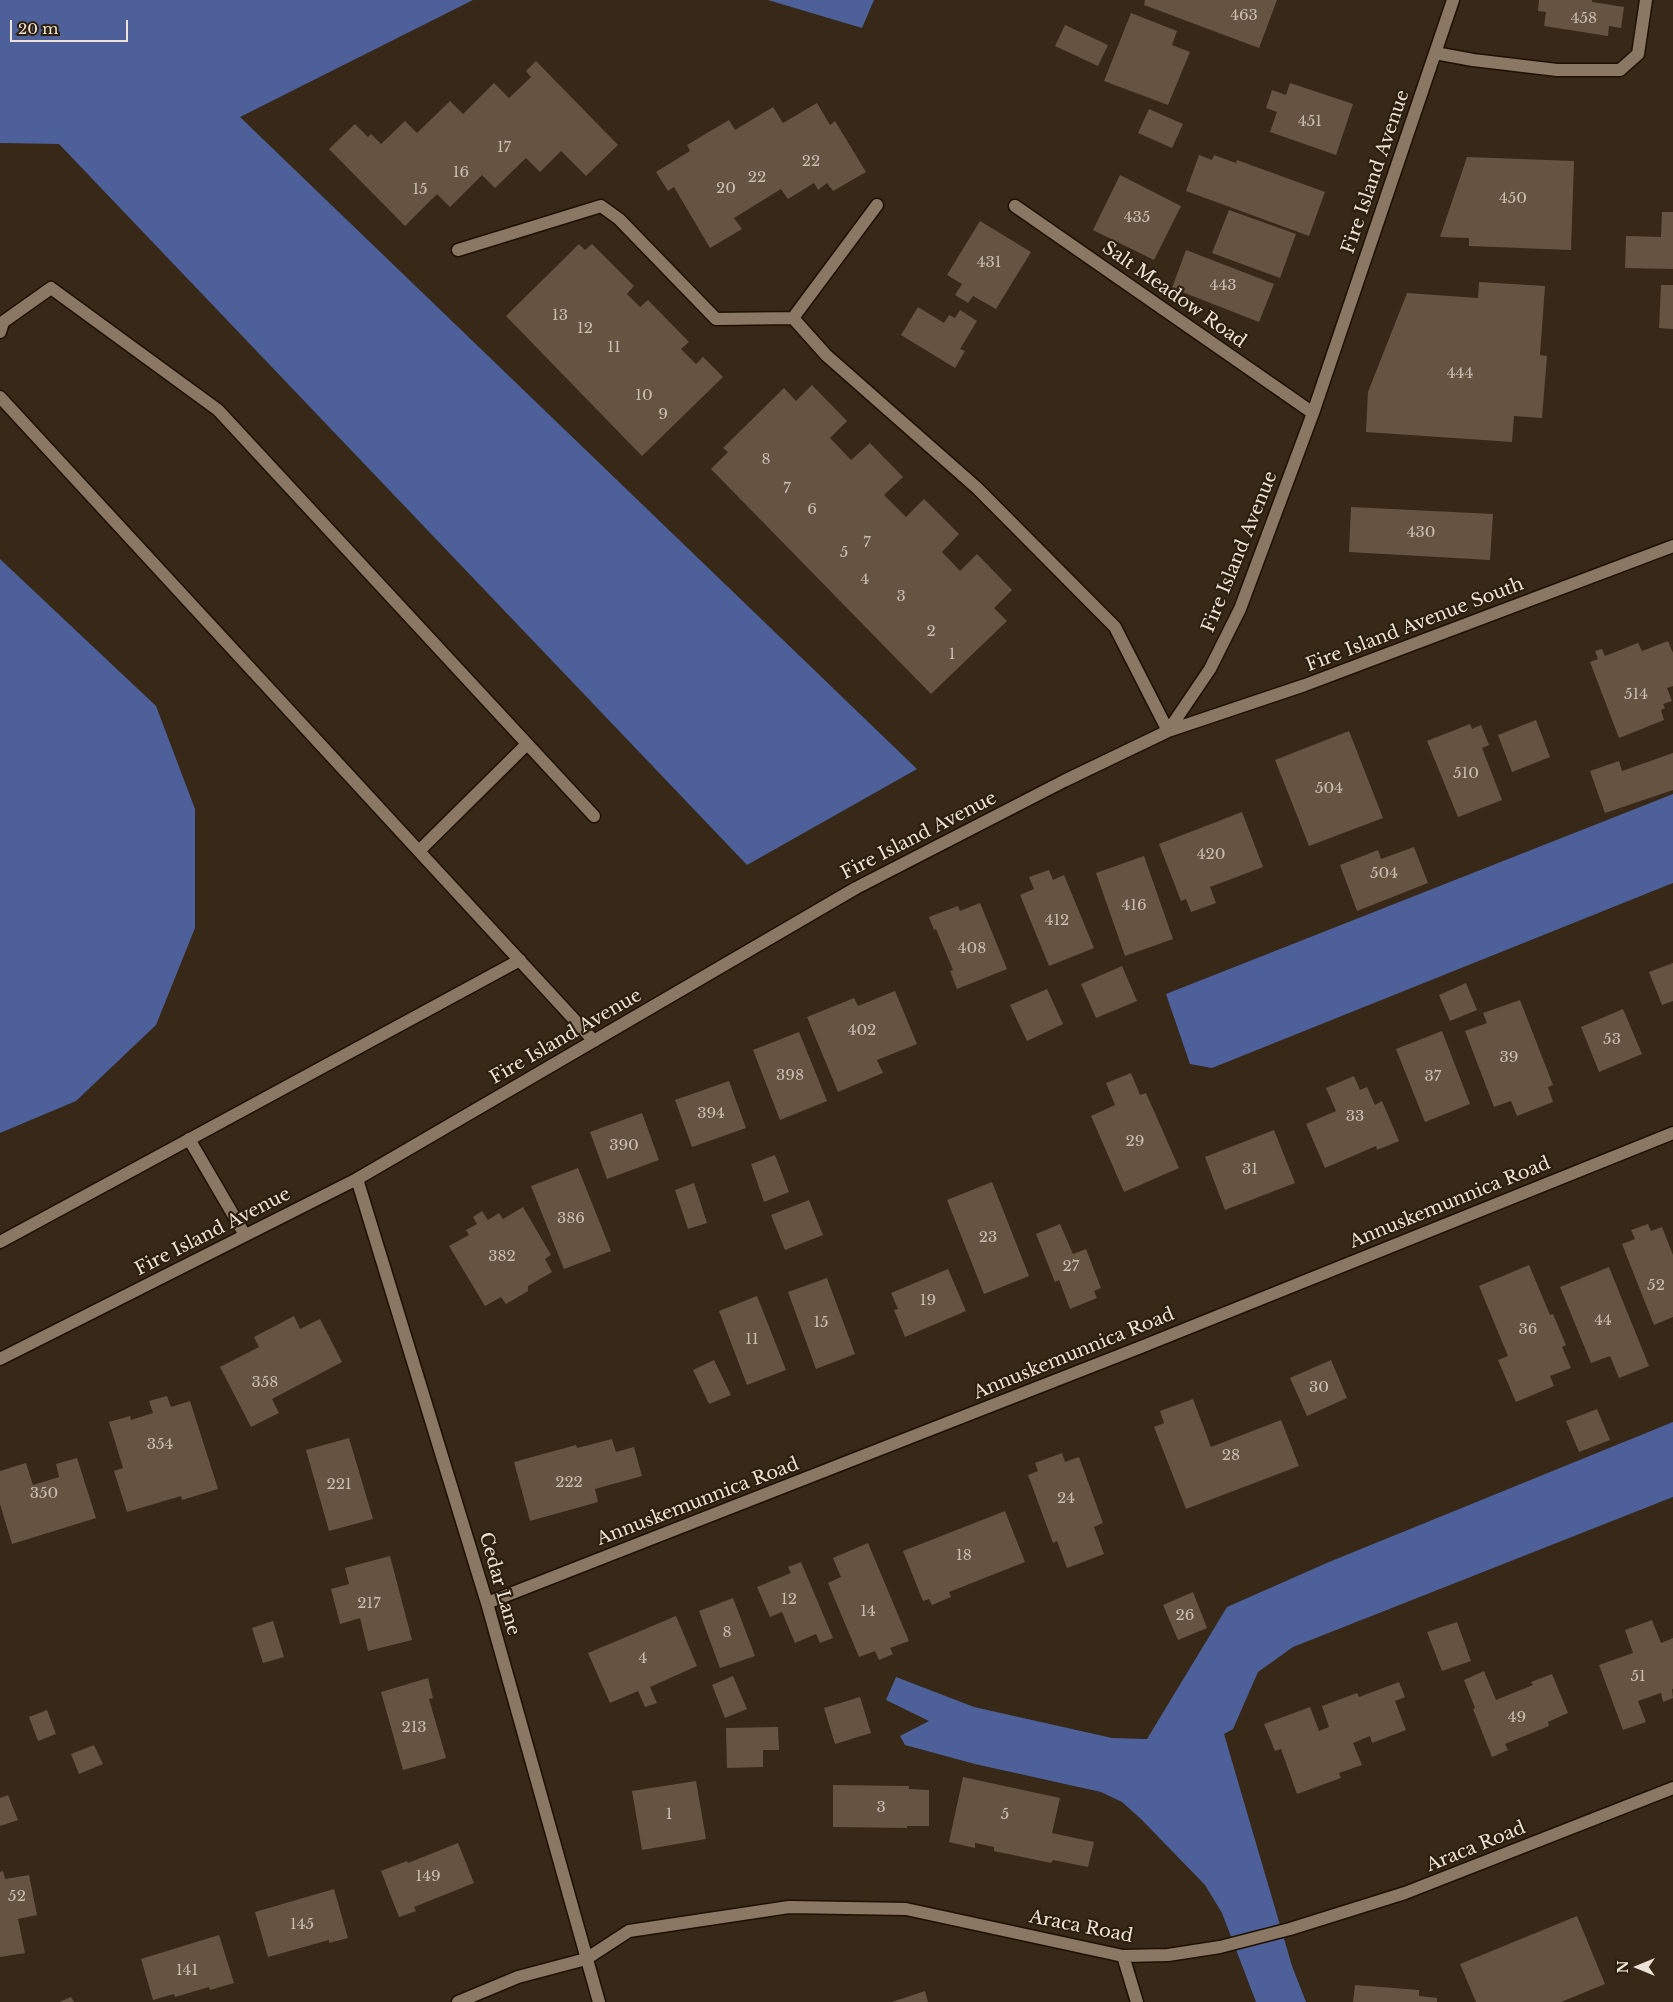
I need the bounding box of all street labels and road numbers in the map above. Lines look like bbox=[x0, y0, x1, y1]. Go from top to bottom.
street label: Fire Island Avenue bbox=[1338, 87, 1414, 257]
street label: Salt Meadow Road bbox=[1098, 237, 1250, 353]
street label: Fire Island Avenue bbox=[1198, 468, 1282, 636]
street label: Fire Island Avenue South bbox=[1303, 573, 1527, 677]
street label: Fire Island Avenue bbox=[838, 787, 1000, 885]
street label: Fire Island Avenue bbox=[486, 985, 646, 1089]
street label: Annuskemunnica Road bbox=[1346, 1153, 1554, 1253]
street label: Fire Island Avenue bbox=[132, 1183, 294, 1281]
street label: Annuskemunnica Road bbox=[970, 1304, 1178, 1404]
street label: Annuskemunnica Road bbox=[594, 1453, 802, 1551]
street label: Cedar Lane bbox=[474, 1530, 524, 1638]
street label: Araca Road bbox=[1423, 1817, 1529, 1877]
street label: Araca Road bbox=[1027, 1906, 1135, 1948]

